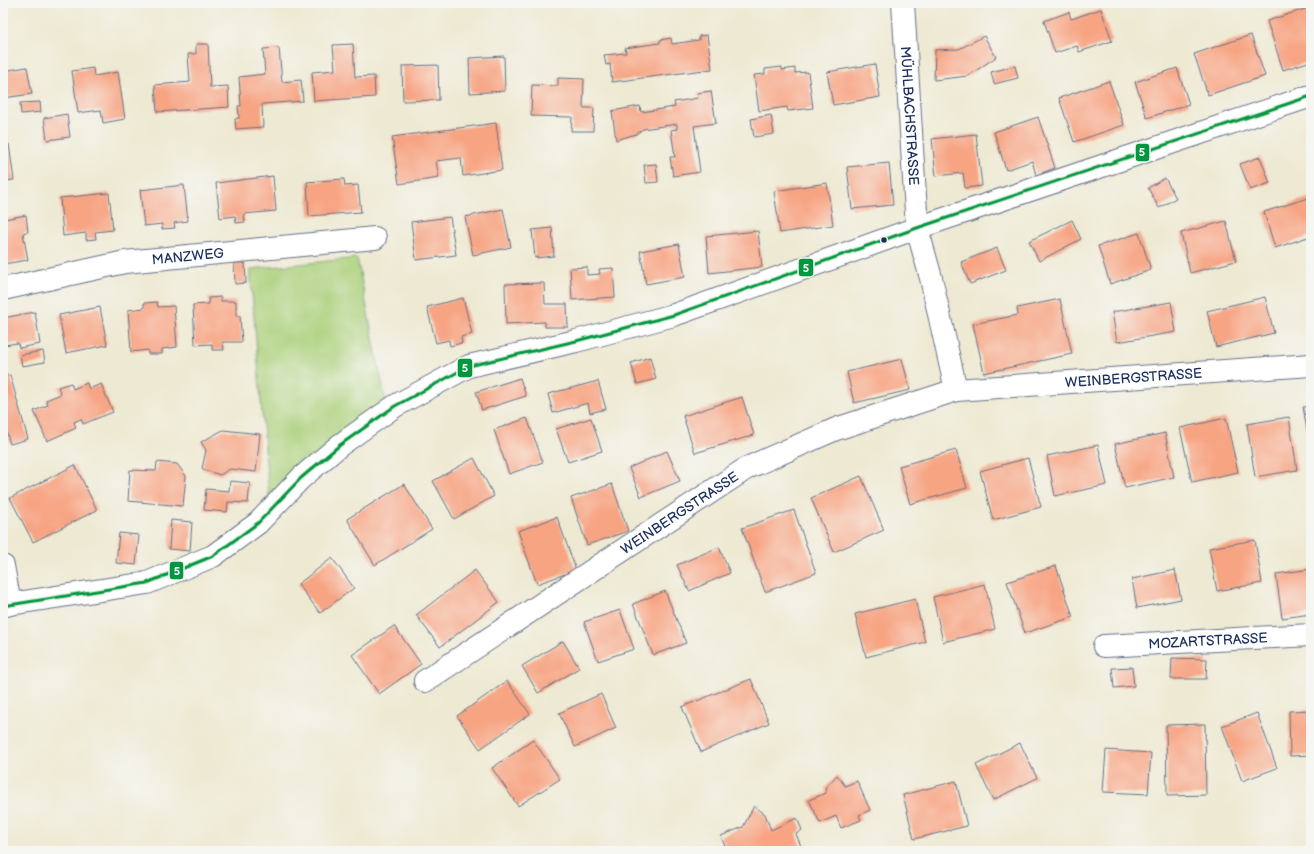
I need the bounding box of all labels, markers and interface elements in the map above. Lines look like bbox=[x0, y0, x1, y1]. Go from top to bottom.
street label: MÜHLBACHSTRASSE bbox=[897, 46, 923, 186]
line badge: 5 bbox=[1135, 143, 1150, 162]
text: 5 bbox=[1139, 146, 1146, 159]
unlabelled marker bbox=[879, 235, 889, 245]
street label: MANZWEG bbox=[151, 244, 225, 268]
line badge: 5 bbox=[798, 258, 814, 277]
text: 5 bbox=[803, 262, 810, 275]
line badge: 5 bbox=[457, 358, 473, 378]
text: 5 bbox=[462, 362, 469, 375]
street label: WEINBERGSTRASSE bbox=[1064, 364, 1203, 391]
street label: WEINBERGSTRASSE bbox=[617, 468, 741, 558]
line badge: 5 bbox=[169, 561, 184, 580]
text: 5 bbox=[174, 565, 181, 578]
street label: MOZARTSTRASSE bbox=[1148, 629, 1268, 652]

